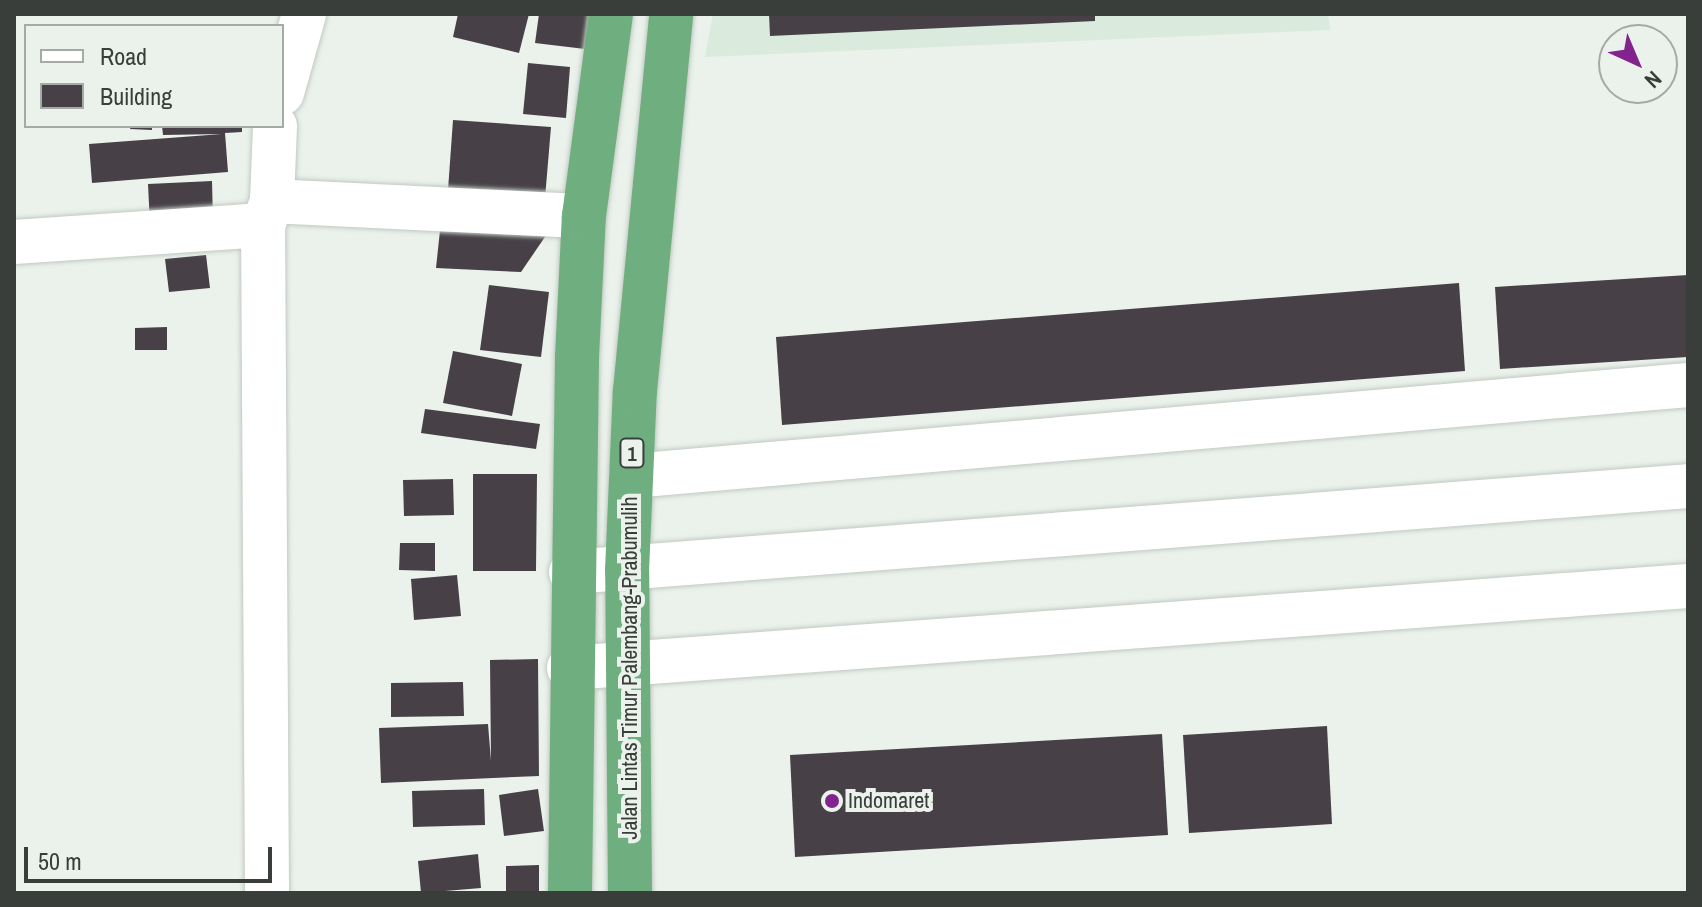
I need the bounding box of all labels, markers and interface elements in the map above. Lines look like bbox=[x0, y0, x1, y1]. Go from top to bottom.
legend bbox=[24, 24, 284, 128]
north arrow bbox=[1598, 24, 1678, 104]
text: Road bbox=[100, 40, 147, 72]
text: N bbox=[1638, 65, 1668, 95]
text: Building bbox=[100, 80, 172, 112]
road number: 1 bbox=[618, 437, 646, 469]
street label: Jalan Lintas Timur Palembang-Prabumulih bbox=[617, 496, 643, 840]
place label: Indomaret bbox=[848, 788, 929, 814]
marker: Indomaret bbox=[823, 792, 841, 810]
scale bar bbox=[28, 831, 276, 881]
text: 50 m bbox=[38, 845, 82, 877]

